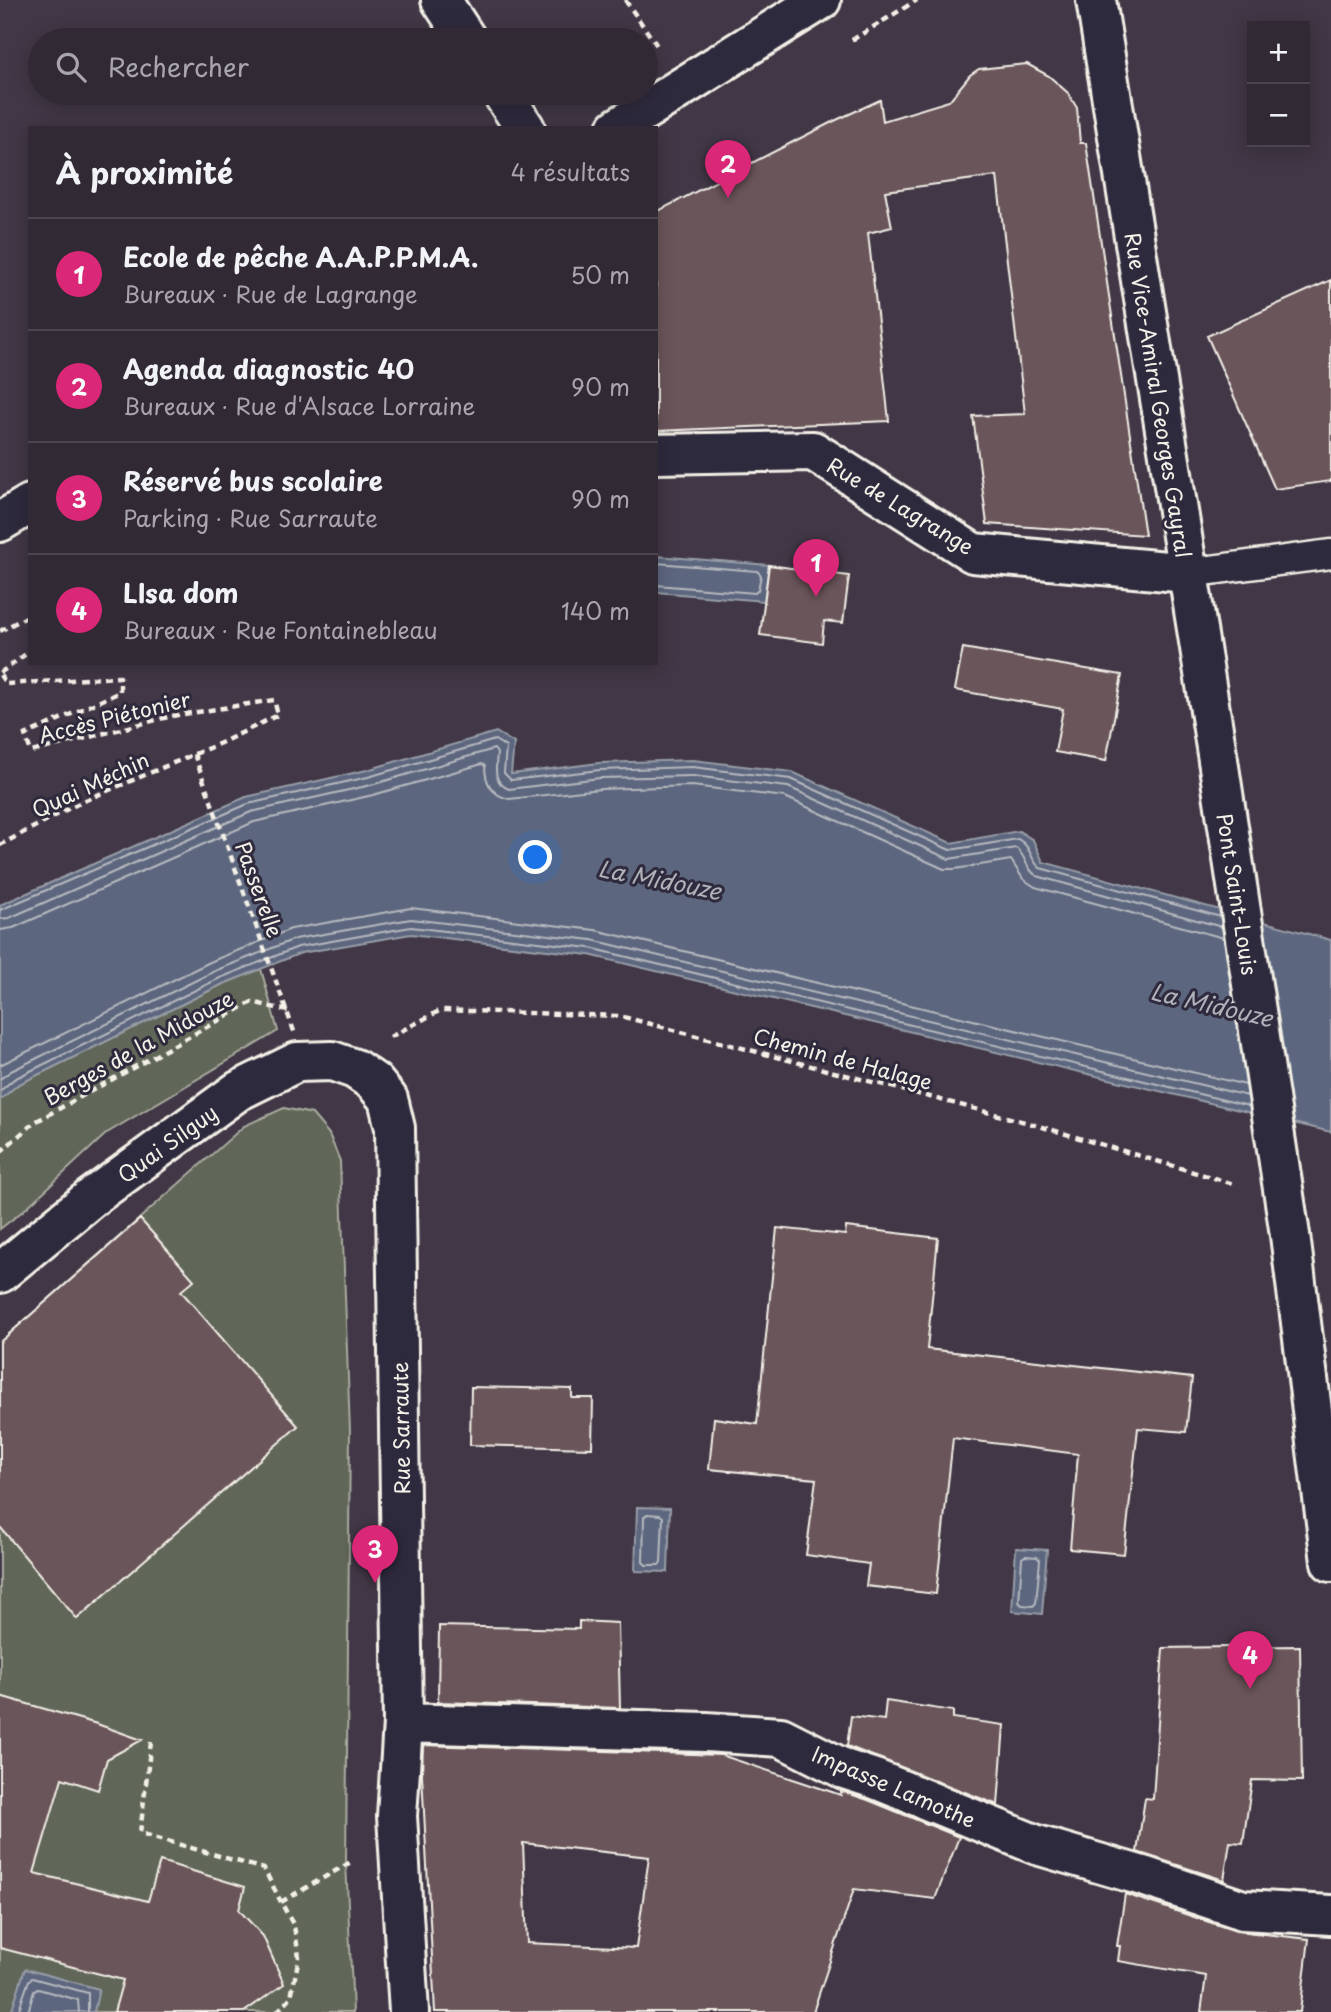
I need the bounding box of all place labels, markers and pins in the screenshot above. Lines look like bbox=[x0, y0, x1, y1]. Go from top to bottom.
pin: 2 bbox=[705, 140, 751, 198]
pin: 1 bbox=[793, 539, 839, 597]
pin: 3 bbox=[352, 1525, 398, 1583]
pin: 4 bbox=[1227, 1631, 1273, 1689]

